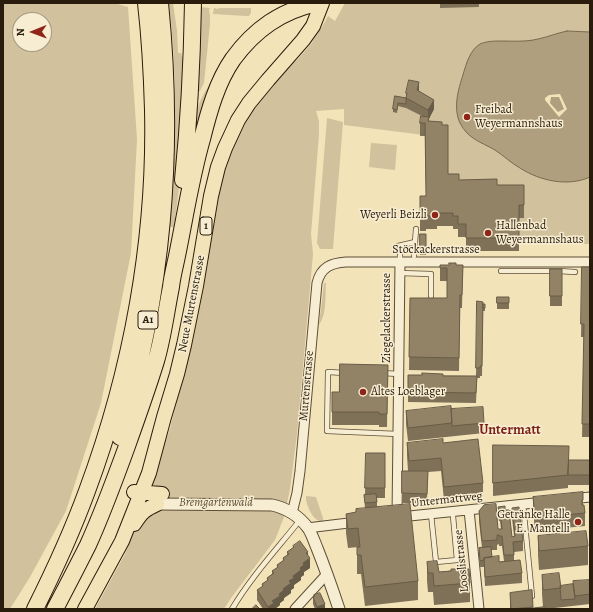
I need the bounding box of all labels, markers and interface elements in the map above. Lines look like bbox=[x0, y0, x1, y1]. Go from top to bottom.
north arrow bbox=[12, 12, 52, 52]
text: N bbox=[13, 28, 28, 36]
place label: Freibad Weyermannshaus bbox=[475, 103, 563, 131]
marker: Freibad Weyermannshaus bbox=[462, 112, 472, 122]
place label: Weyerli Beizli bbox=[360, 208, 427, 222]
marker: Weyerli Beizli bbox=[430, 210, 440, 220]
road number: 1 bbox=[200, 217, 212, 235]
place label: Hallenbad Weyermannshaus bbox=[496, 219, 584, 247]
marker: Hallenbad Weyermannshaus bbox=[483, 228, 493, 238]
street label: Stöckackerstrasse bbox=[392, 243, 480, 257]
street label: Neue Murtenstrasse bbox=[176, 254, 208, 354]
street label: Ziegelackerstrasse bbox=[380, 273, 394, 363]
road number: A1 bbox=[138, 311, 158, 329]
street label: Murtenstrasse bbox=[297, 350, 317, 422]
place label: Altes Loeblager bbox=[371, 385, 445, 399]
marker: Altes Loeblager bbox=[358, 387, 368, 397]
district label: Untermatt bbox=[479, 423, 541, 439]
street label: Untermattweg bbox=[411, 489, 483, 511]
park label: Bremgartenwald bbox=[179, 496, 253, 510]
place label: Getränke Halle E. Mantelli bbox=[497, 508, 570, 536]
marker: Getränke Halle E. Mantelli bbox=[573, 517, 583, 527]
street label: Looslistrasse bbox=[452, 529, 472, 593]

